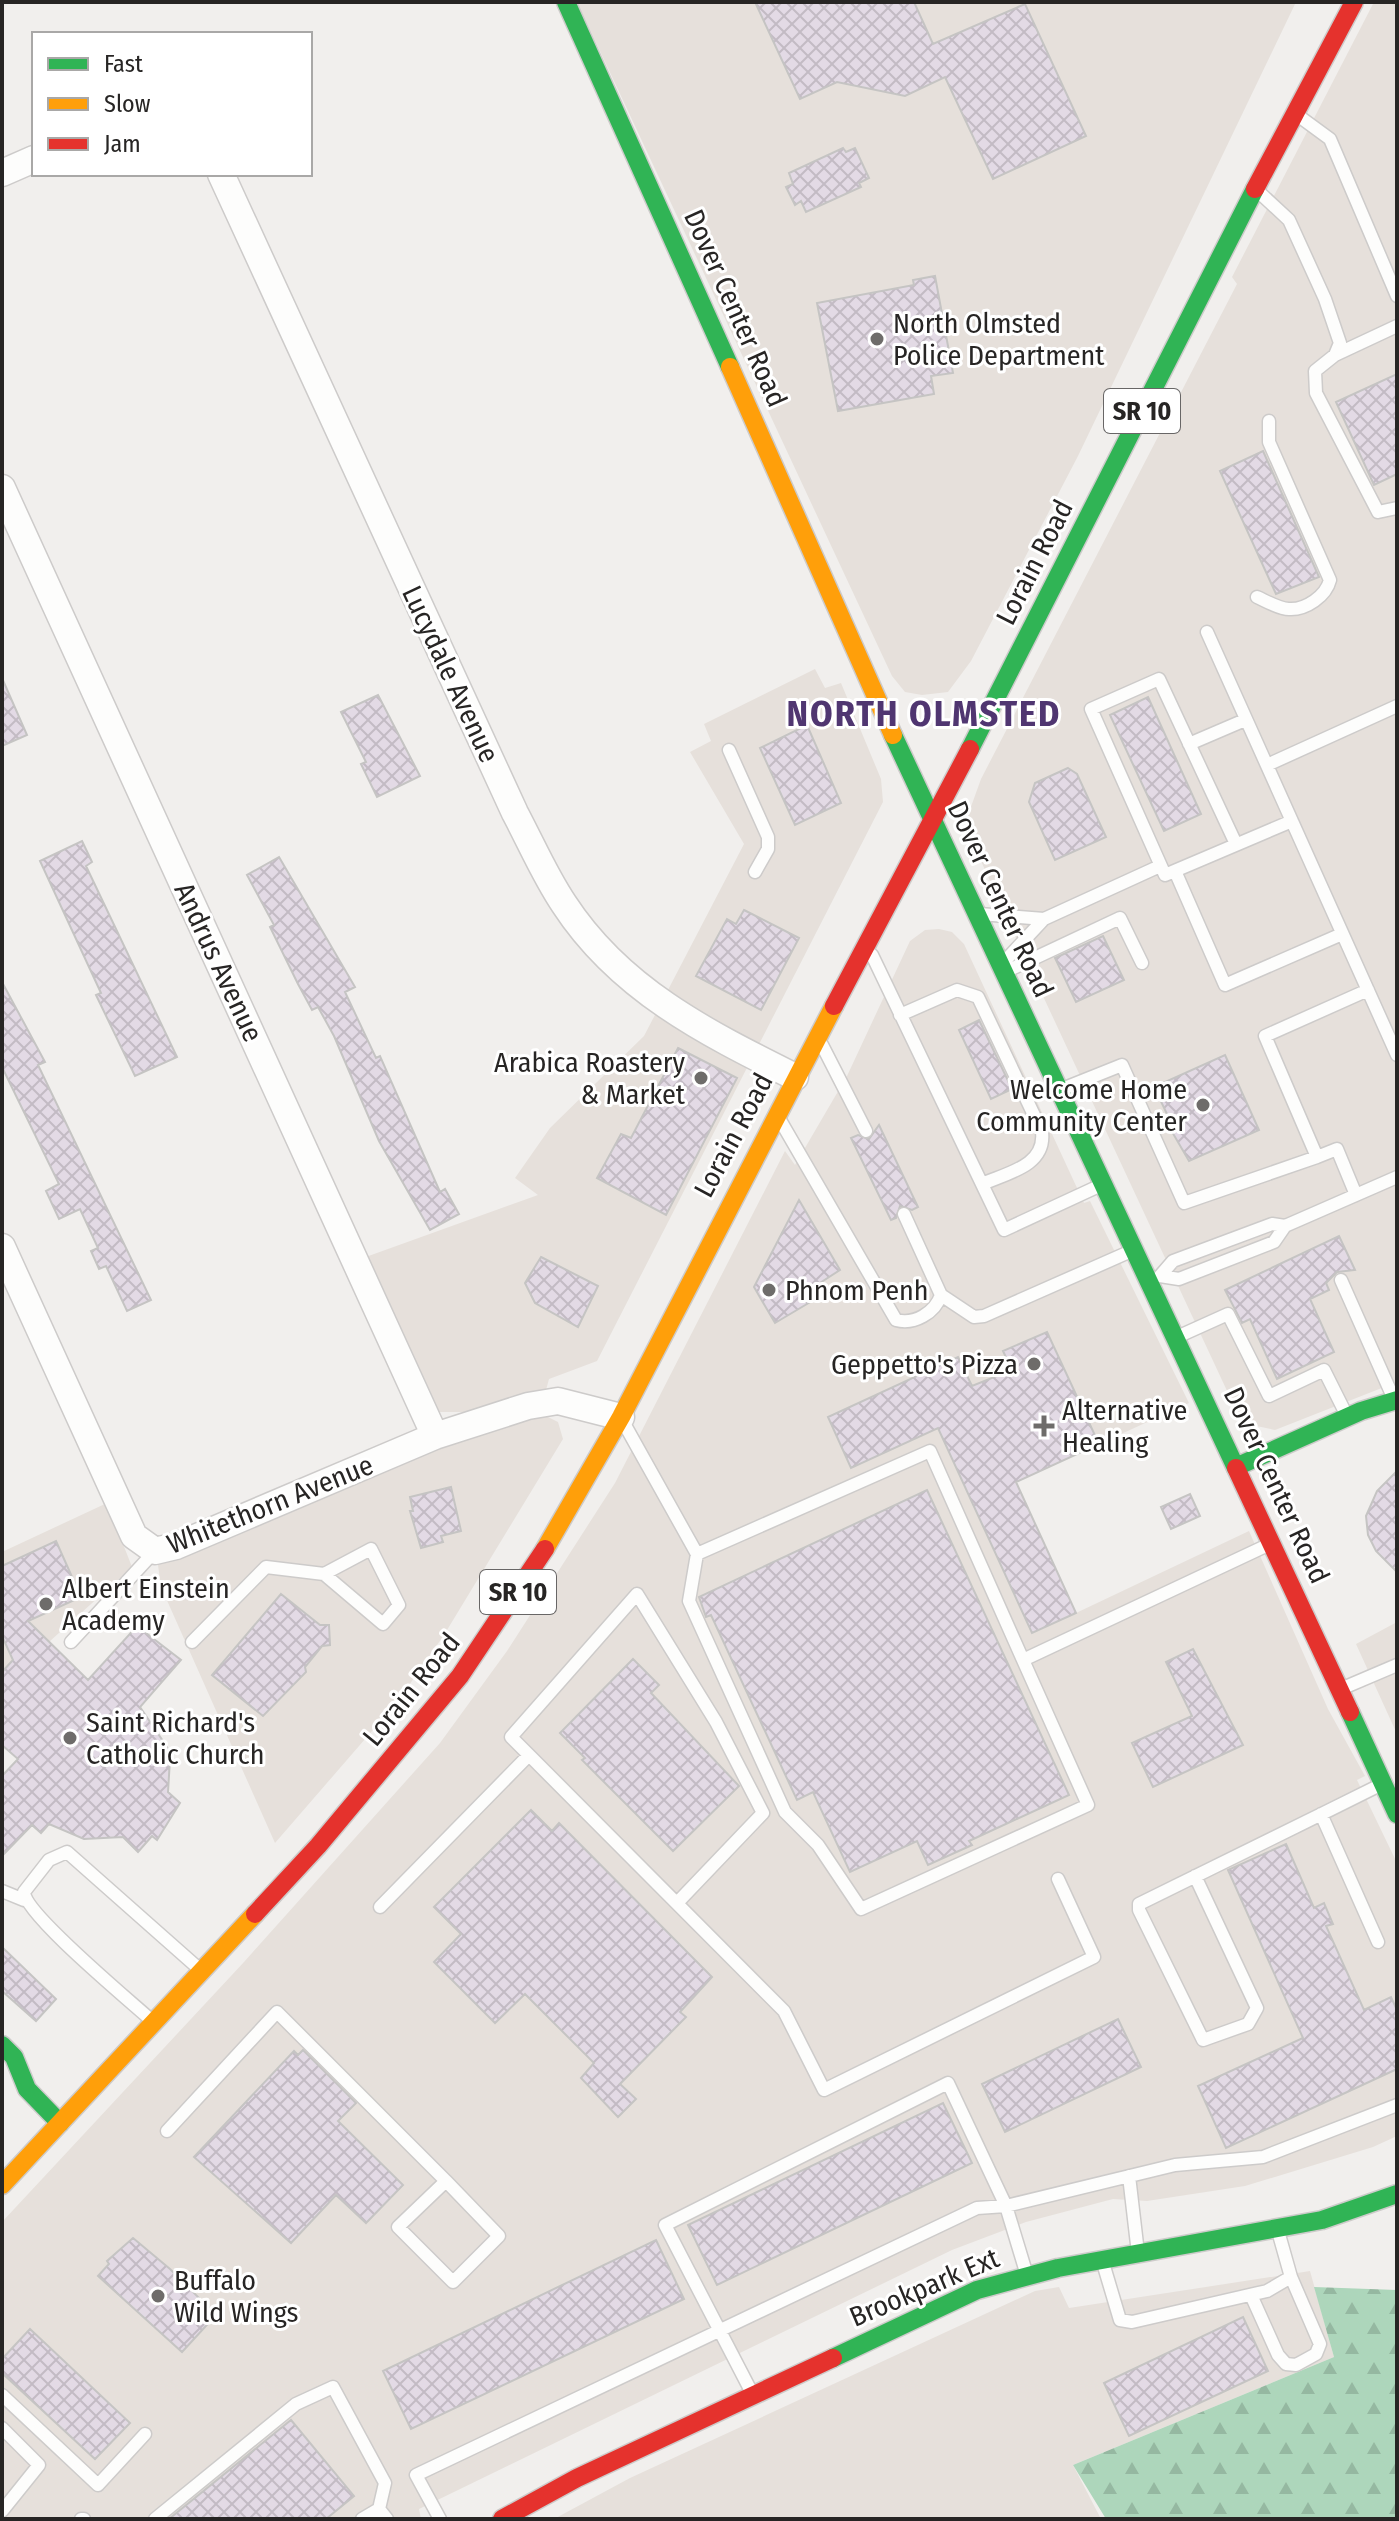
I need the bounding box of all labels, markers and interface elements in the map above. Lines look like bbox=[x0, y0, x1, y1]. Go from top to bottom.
legend bbox=[32, 32, 312, 176]
text: Fast bbox=[104, 50, 143, 78]
text: Slow bbox=[104, 90, 151, 118]
text: Jam bbox=[104, 130, 141, 158]
street label: Dover Center Road bbox=[677, 204, 794, 412]
place label: North Olmsted Police Department bbox=[893, 307, 1105, 372]
marker: North Olmsted Police Department bbox=[868, 330, 886, 348]
road number: SR 10 bbox=[1104, 389, 1180, 433]
street label: Lorain Road bbox=[989, 494, 1080, 630]
street label: Lucydale Avenue bbox=[395, 581, 506, 768]
district label: NORTH OLMSTED bbox=[786, 692, 1062, 736]
street label: Dover Center Road bbox=[941, 796, 1060, 1003]
street label: Andrus Avenue bbox=[167, 877, 270, 1047]
place label: Arabica Roastery & Market bbox=[494, 1046, 686, 1111]
street label: Lorain Road bbox=[687, 1068, 780, 1203]
marker: Arabica Roastery & Market bbox=[692, 1069, 710, 1087]
place label: Welcome Home Community Center bbox=[976, 1073, 1187, 1138]
marker: Welcome Home Community Center bbox=[1194, 1096, 1212, 1114]
place label: Phnom Penh bbox=[785, 1274, 929, 1307]
marker: Phnom Penh bbox=[760, 1281, 778, 1299]
place label: Geppetto's Pizza bbox=[831, 1348, 1018, 1381]
marker: Geppetto's Pizza bbox=[1025, 1355, 1043, 1373]
street label: Dover Center Road bbox=[1217, 1382, 1336, 1589]
place label: Alternative Healing bbox=[1062, 1394, 1187, 1459]
marker: Alternative Healing bbox=[1033, 1415, 1055, 1437]
street label: Whitethorn Avenue bbox=[162, 1448, 378, 1561]
road number: SR 10 bbox=[480, 1570, 556, 1614]
place label: Albert Einstein Academy bbox=[62, 1572, 230, 1637]
marker: Albert Einstein Academy bbox=[37, 1595, 55, 1613]
street label: Lorain Road bbox=[356, 1626, 467, 1752]
place label: Saint Richard's Catholic Church bbox=[86, 1706, 264, 1771]
marker: Saint Richard's Catholic Church bbox=[61, 1729, 79, 1747]
street label: Brookpark Ext bbox=[845, 2241, 1005, 2334]
place label: Buffalo Wild Wings bbox=[174, 2264, 299, 2329]
marker: Buffalo Wild Wings bbox=[149, 2287, 167, 2305]

